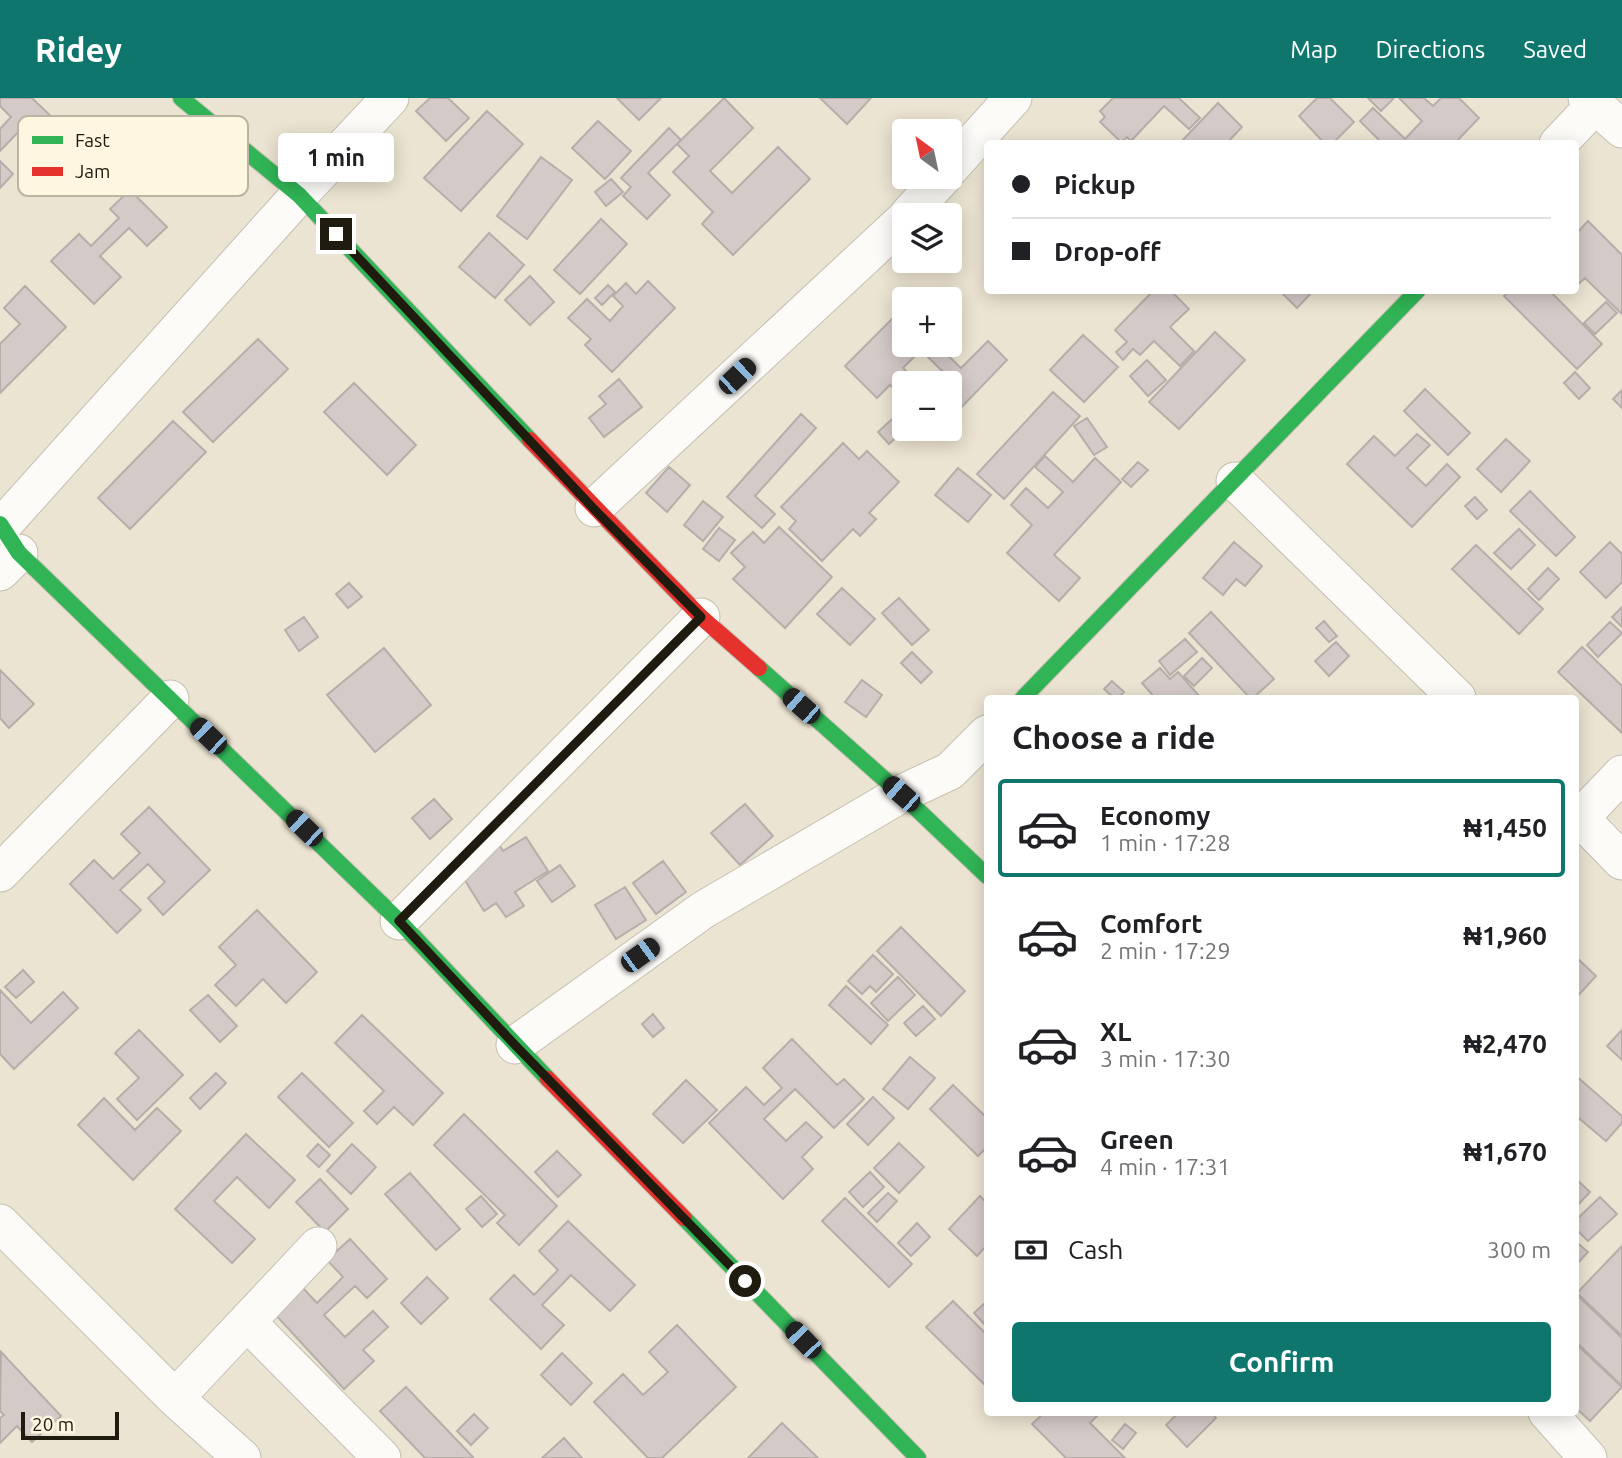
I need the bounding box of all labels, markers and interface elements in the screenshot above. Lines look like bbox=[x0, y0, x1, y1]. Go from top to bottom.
text: Ridey bbox=[35, 31, 122, 68]
text: Map bbox=[1290, 36, 1337, 63]
text: Directions bbox=[1375, 36, 1485, 63]
text: Saved bbox=[1523, 36, 1587, 63]
legend bbox=[18, 116, 248, 196]
north arrow bbox=[892, 119, 962, 189]
map controls bbox=[892, 119, 962, 441]
text: Fast bbox=[75, 129, 110, 151]
callout: 1 min bbox=[278, 132, 394, 181]
text: 1 min bbox=[307, 145, 365, 170]
text: Jam bbox=[75, 160, 111, 182]
text: Pickup bbox=[1054, 170, 1136, 199]
button: layers bbox=[892, 203, 962, 273]
route end bbox=[320, 218, 352, 250]
text: Drop-off bbox=[1054, 237, 1161, 266]
button: + bbox=[892, 287, 962, 357]
car bbox=[715, 354, 760, 398]
button: − bbox=[892, 371, 962, 441]
car bbox=[779, 684, 824, 728]
car bbox=[186, 714, 231, 758]
text: Choose a ride bbox=[1012, 719, 1215, 755]
car bbox=[879, 772, 924, 816]
icon: car bbox=[1016, 797, 1079, 860]
text: Economy bbox=[1100, 801, 1210, 830]
car bbox=[282, 806, 327, 850]
text: ₦1,450 bbox=[1463, 813, 1547, 842]
text: 1 min · 17:28 bbox=[1100, 830, 1231, 855]
icon: car bbox=[1016, 905, 1079, 968]
text: Comfort bbox=[1100, 909, 1203, 938]
text: ₦1,960 bbox=[1463, 921, 1547, 950]
car bbox=[617, 934, 664, 976]
text: 2 min · 17:29 bbox=[1100, 938, 1231, 963]
icon: car bbox=[1016, 1013, 1079, 1076]
text: XL bbox=[1100, 1017, 1131, 1046]
text: ₦2,470 bbox=[1463, 1029, 1547, 1058]
text: 3 min · 17:30 bbox=[1100, 1046, 1231, 1071]
icon: car bbox=[1016, 1121, 1079, 1184]
text: Green bbox=[1100, 1125, 1174, 1154]
text: ₦1,670 bbox=[1463, 1137, 1547, 1166]
text: 4 min · 17:31 bbox=[1100, 1154, 1231, 1179]
icon: cash bbox=[1012, 1231, 1050, 1269]
text: Cash bbox=[1068, 1235, 1123, 1264]
text: 300 m bbox=[1487, 1237, 1551, 1262]
route start bbox=[729, 1265, 761, 1297]
car bbox=[781, 1318, 826, 1362]
button: Confirm bbox=[1012, 1322, 1551, 1402]
scale bar bbox=[21, 1409, 119, 1441]
text: 20 m bbox=[32, 1413, 74, 1435]

